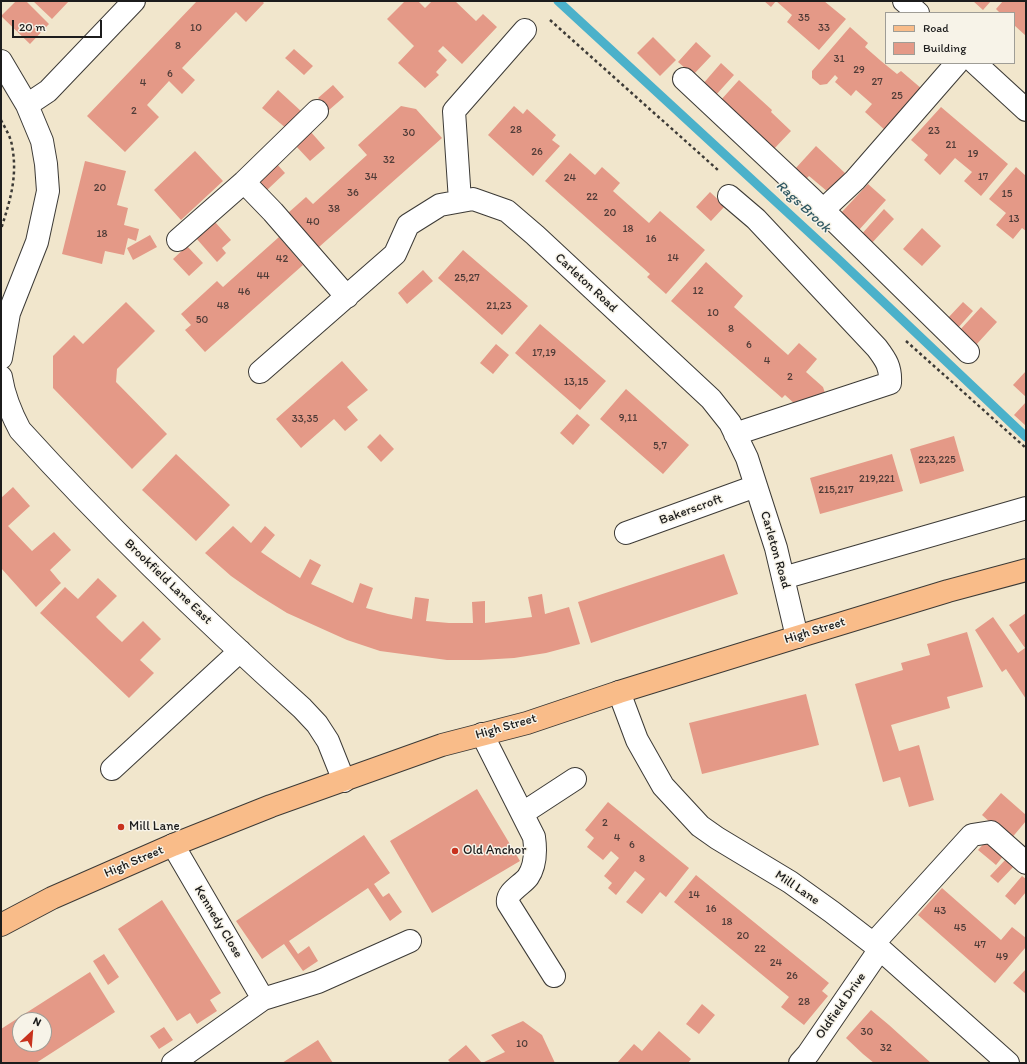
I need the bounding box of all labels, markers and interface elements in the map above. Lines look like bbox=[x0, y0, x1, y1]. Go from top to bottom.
house number: 35 bbox=[798, 11, 810, 25]
scale bar bbox=[14, 12, 104, 38]
legend bbox=[885, 12, 1015, 64]
text: 20 m bbox=[19, 20, 46, 34]
house number: 10 bbox=[190, 21, 202, 35]
house number: 33 bbox=[818, 21, 830, 35]
text: Road bbox=[923, 21, 949, 35]
house number: 8 bbox=[175, 39, 181, 53]
text: Building bbox=[923, 41, 966, 55]
house number: 31 bbox=[833, 52, 845, 66]
house number: 29 bbox=[853, 63, 865, 77]
house number: 6 bbox=[167, 67, 173, 81]
house number: 27 bbox=[871, 75, 883, 89]
house number: 4 bbox=[140, 76, 146, 90]
house number: 25 bbox=[891, 89, 903, 103]
house number: 2 bbox=[131, 104, 137, 118]
house number: 28 bbox=[510, 123, 522, 137]
house number: 23 bbox=[928, 124, 940, 138]
house number: 30 bbox=[403, 126, 415, 140]
house number: 21 bbox=[946, 138, 956, 152]
house number: 26 bbox=[531, 145, 543, 159]
house number: 19 bbox=[968, 147, 978, 161]
house number: 32 bbox=[383, 153, 395, 167]
house number: 34 bbox=[365, 170, 377, 184]
house number: 17 bbox=[978, 170, 988, 184]
house number: 24 bbox=[564, 171, 576, 185]
water label: Rags Brook bbox=[772, 178, 834, 236]
house number: 20 bbox=[94, 181, 106, 195]
house number: 36 bbox=[347, 186, 359, 200]
house number: 15 bbox=[1002, 187, 1012, 201]
house number: 22 bbox=[586, 190, 598, 204]
house number: 38 bbox=[328, 202, 340, 216]
house number: 20 bbox=[604, 206, 616, 220]
house number: 13 bbox=[1008, 212, 1020, 226]
house number: 40 bbox=[306, 215, 320, 229]
house number: 18 bbox=[622, 222, 634, 236]
house number: 18 bbox=[96, 227, 108, 241]
house number: 16 bbox=[646, 232, 656, 246]
street label: Carleton Road bbox=[551, 250, 621, 316]
house number: 14 bbox=[667, 251, 679, 265]
house number: 42 bbox=[276, 252, 288, 266]
house number: 44 bbox=[256, 269, 270, 283]
house number: 25,27 bbox=[454, 271, 480, 285]
house number: 12 bbox=[693, 284, 703, 298]
house number: 46 bbox=[238, 285, 250, 299]
house number: 48 bbox=[217, 299, 229, 313]
house number: 21,23 bbox=[486, 299, 512, 313]
house number: 10 bbox=[707, 306, 719, 320]
house number: 50 bbox=[196, 313, 208, 327]
house number: 8 bbox=[728, 322, 734, 336]
house number: 6 bbox=[746, 338, 752, 352]
house number: 17,19 bbox=[532, 346, 556, 360]
house number: 4 bbox=[764, 354, 770, 368]
house number: 2 bbox=[787, 370, 793, 384]
house number: 13,15 bbox=[564, 375, 588, 389]
house number: 9,11 bbox=[619, 411, 637, 425]
house number: 33,35 bbox=[292, 412, 318, 426]
house number: 5,7 bbox=[653, 439, 667, 453]
house number: 223,225 bbox=[918, 453, 956, 467]
house number: 219,221 bbox=[859, 472, 895, 486]
house number: 215,217 bbox=[818, 483, 854, 497]
street label: Bakerscroft bbox=[657, 491, 725, 529]
street label: Carleton Road bbox=[756, 509, 794, 591]
street label: Brookfield Lane East bbox=[121, 536, 215, 628]
street label: High Street bbox=[783, 614, 847, 648]
street label: High Street bbox=[474, 711, 538, 743]
house number: 2 bbox=[602, 816, 608, 830]
place label: Mill Lane bbox=[129, 819, 180, 835]
marker: Mill Lane bbox=[116, 822, 126, 832]
house number: 4 bbox=[614, 831, 620, 845]
house number: 6 bbox=[629, 838, 635, 852]
street label: High Street bbox=[102, 843, 166, 881]
place label: Old Anchor bbox=[463, 843, 526, 859]
marker: Old Anchor bbox=[450, 846, 460, 856]
house number: 8 bbox=[639, 852, 645, 866]
street label: Mill Lane bbox=[772, 867, 822, 909]
street label: Kennedy Close bbox=[190, 883, 246, 961]
house number: 14 bbox=[688, 888, 700, 902]
house number: 16 bbox=[706, 902, 716, 916]
house number: 43 bbox=[934, 904, 946, 918]
house number: 18 bbox=[721, 915, 733, 929]
house number: 45 bbox=[954, 921, 966, 935]
house number: 20 bbox=[737, 929, 749, 943]
house number: 47 bbox=[974, 938, 986, 952]
house number: 22 bbox=[754, 942, 766, 956]
house number: 49 bbox=[996, 950, 1008, 964]
house number: 24 bbox=[770, 956, 782, 970]
house number: 26 bbox=[786, 969, 798, 983]
street label: Oldfield Drive bbox=[812, 970, 870, 1042]
house number: 28 bbox=[798, 995, 810, 1009]
north arrow bbox=[12, 1012, 52, 1052]
text: N bbox=[31, 1014, 43, 1029]
house number: 30 bbox=[861, 1025, 873, 1039]
house number: 10 bbox=[516, 1037, 528, 1051]
house number: 32 bbox=[880, 1041, 892, 1055]

